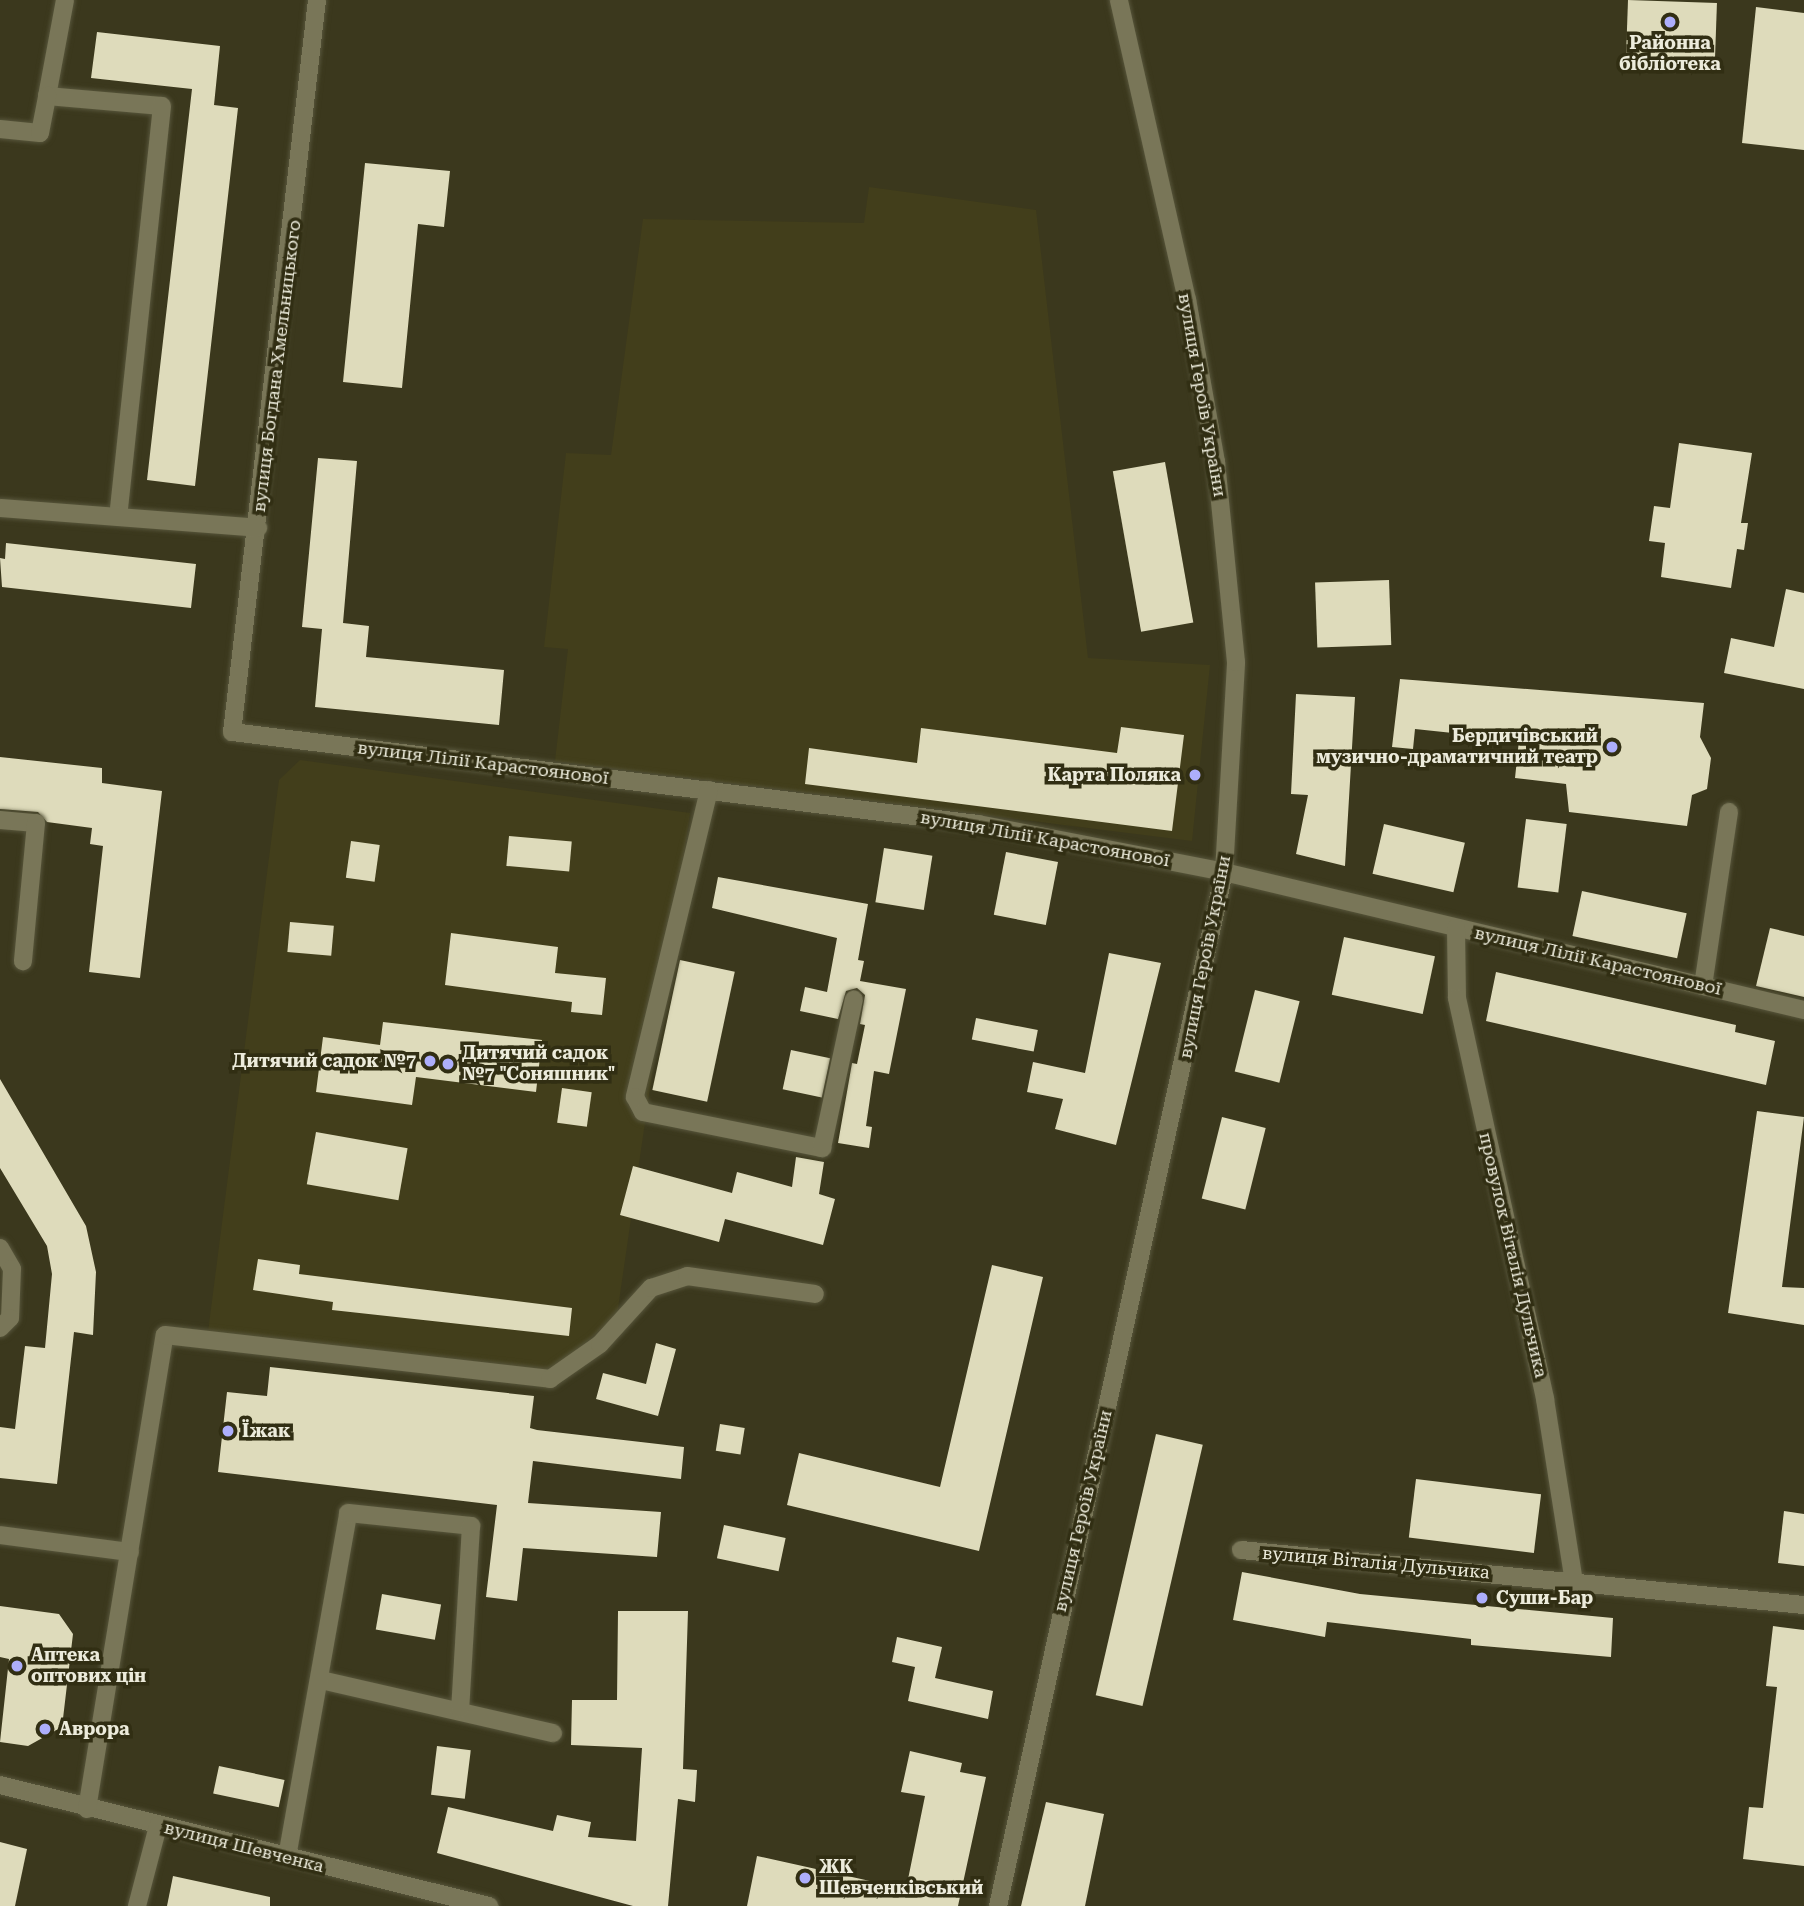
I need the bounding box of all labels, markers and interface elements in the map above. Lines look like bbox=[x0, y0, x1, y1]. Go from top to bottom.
marker: Районна бібліотека bbox=[1662, 14, 1678, 30]
place label: Районна бібліотека bbox=[1619, 33, 1721, 76]
street label: вулиця Богдана Хмельницького bbox=[248, 219, 306, 513]
street label: вулиця Героїв України bbox=[1173, 291, 1231, 499]
place label: Бердичівський музично-драматичний театр bbox=[1316, 726, 1598, 768]
street label: вулиця Лілії Карастоянової bbox=[356, 737, 610, 789]
marker: Бердичівський музично-драматичний театр bbox=[1604, 739, 1620, 755]
place label: Карта Поляка bbox=[1047, 764, 1181, 786]
marker: Карта Поляка bbox=[1187, 767, 1203, 783]
street label: вулиця Лілії Карастоянової bbox=[919, 806, 1171, 872]
street label: вулиця Героїв України bbox=[1175, 854, 1235, 1060]
street label: вулиця Лілії Карастоянової bbox=[1472, 922, 1724, 1000]
place label: Дитячий садок №7 "Соняшник" bbox=[462, 1043, 616, 1086]
place label: Дитячий садок №7 bbox=[232, 1050, 416, 1072]
marker: Дитячий садок №7 bbox=[422, 1053, 438, 1069]
marker: Дитячий садок №7 "Соняшник" bbox=[440, 1056, 456, 1072]
street label: провулок Віталія Дульчика bbox=[1474, 1130, 1552, 1380]
street label: вулиця Героїв України bbox=[1049, 1408, 1117, 1614]
place label: Їжак bbox=[242, 1420, 290, 1442]
marker: Їжак bbox=[220, 1423, 236, 1439]
street label: вулиця Віталія Дульчика bbox=[1261, 1542, 1491, 1584]
place label: Суши-Бар bbox=[1496, 1587, 1593, 1609]
marker: Суши-Бар bbox=[1474, 1590, 1490, 1606]
place label: Аптека оптових цін bbox=[31, 1645, 146, 1688]
marker: Аптека оптових цін bbox=[9, 1658, 25, 1674]
place label: Аврора bbox=[59, 1718, 130, 1740]
marker: Аврора bbox=[37, 1721, 53, 1737]
street label: вулиця Шевченка bbox=[162, 1817, 326, 1877]
place label: ЖК Шевченківський bbox=[819, 1857, 983, 1899]
marker: ЖК Шевченківський bbox=[797, 1870, 813, 1886]

